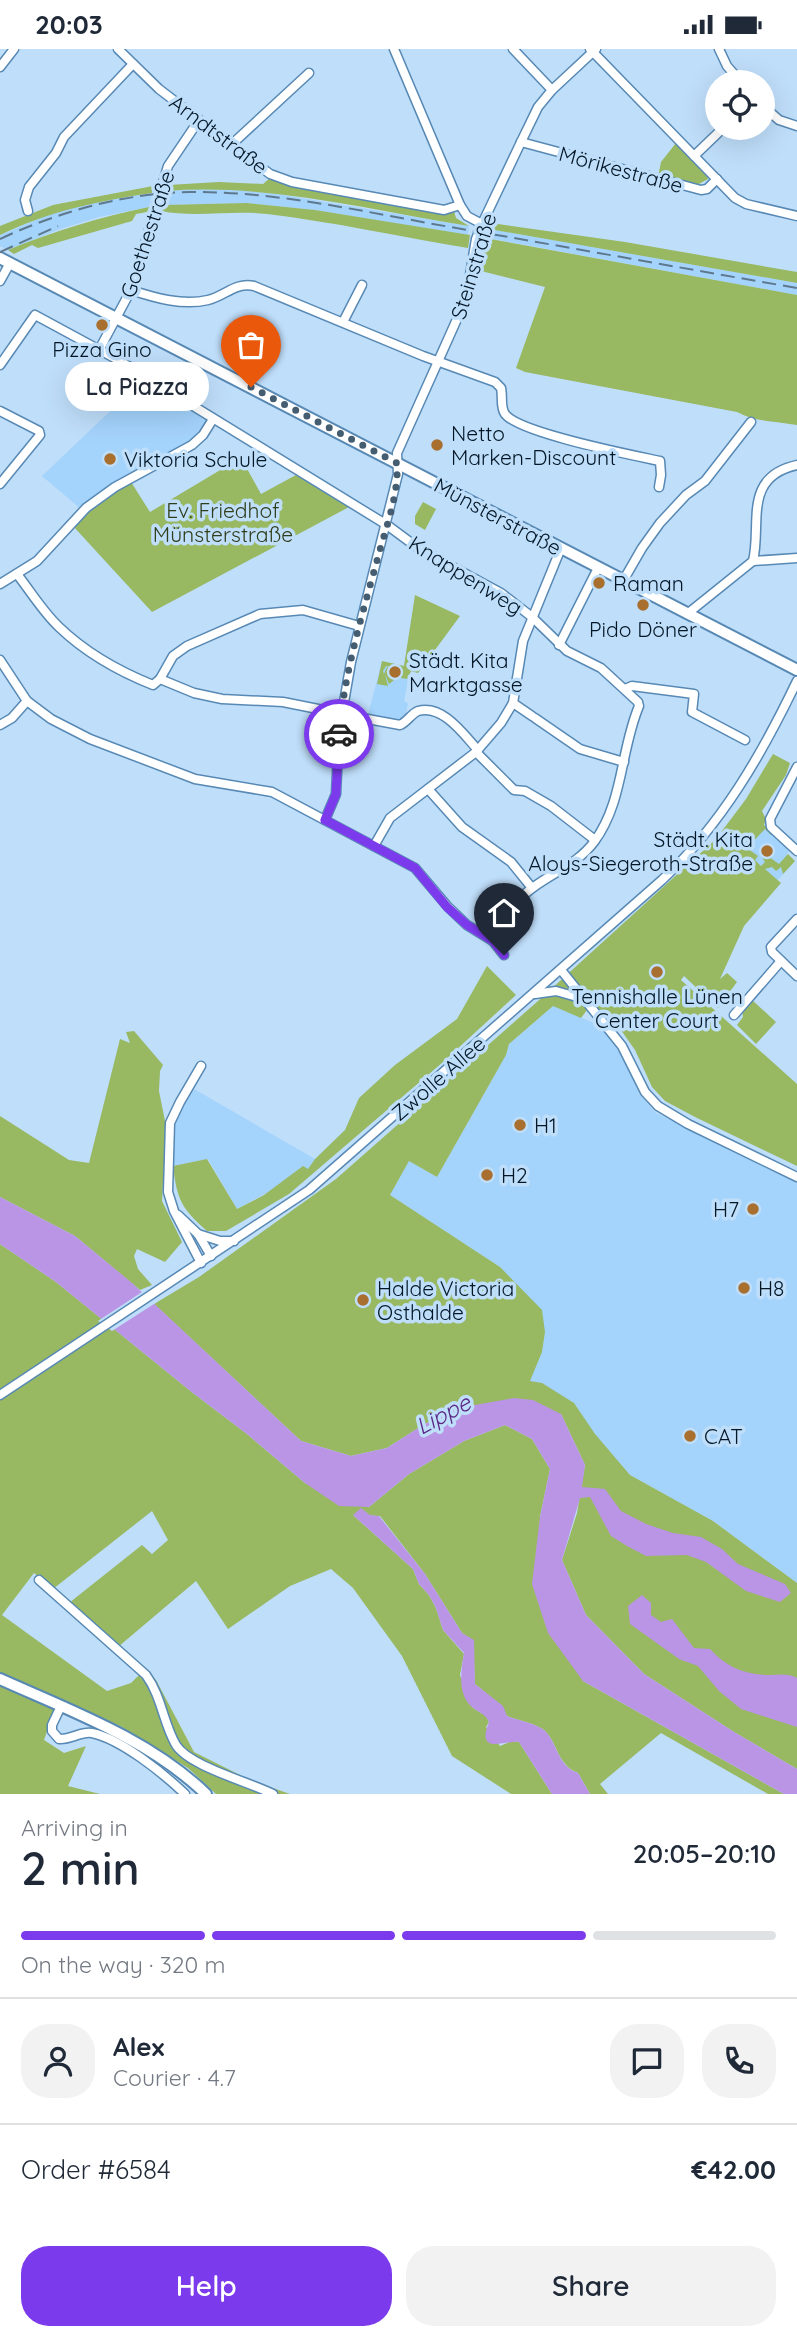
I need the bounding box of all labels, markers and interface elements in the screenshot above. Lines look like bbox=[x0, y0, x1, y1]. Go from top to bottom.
text: 20:03 bbox=[35, 8, 103, 41]
map controls bbox=[705, 70, 775, 140]
button: locate bbox=[705, 70, 775, 140]
street label: Arndtstraße bbox=[165, 89, 273, 179]
street label: Mörikestraße bbox=[556, 140, 686, 198]
street label: Goethestraße bbox=[114, 167, 180, 301]
street label: Steinstraße bbox=[445, 210, 501, 322]
pin bbox=[221, 315, 281, 387]
marker: Pizza Gino bbox=[94, 317, 110, 333]
icon: bag bbox=[232, 326, 270, 364]
place label: Pizza Gino bbox=[52, 336, 152, 362]
callout: La Piazza bbox=[65, 363, 209, 411]
text: La Piazza bbox=[85, 372, 189, 401]
place label: Netto Marken-Discount bbox=[451, 420, 616, 470]
marker: Netto Marken-Discount bbox=[429, 437, 445, 453]
place label: Viktoria Schule bbox=[124, 446, 267, 472]
marker: Viktoria Schule bbox=[102, 451, 118, 467]
street label: Münsterstraße bbox=[430, 472, 566, 560]
park label: Ev. Friedhof Münsterstraße bbox=[153, 497, 293, 547]
street label: Knappenweg bbox=[404, 530, 528, 620]
place label: Raman bbox=[613, 570, 684, 596]
marker: Raman bbox=[591, 575, 607, 591]
marker: Pido Döner bbox=[635, 597, 651, 613]
place label: Pido Döner bbox=[589, 616, 697, 642]
place label: Städt. Kita Marktgasse bbox=[409, 647, 523, 697]
marker: Städt. Kita Marktgasse bbox=[387, 664, 403, 680]
courier bbox=[304, 699, 374, 769]
icon: car bbox=[320, 715, 358, 753]
place label: Städt. Kita Aloys-Siegeroth-Straße bbox=[528, 826, 753, 876]
marker: Städt. Kita Aloys-Siegeroth-Straße bbox=[759, 843, 775, 859]
pin bbox=[474, 883, 534, 955]
icon: home bbox=[485, 894, 523, 932]
marker: Tennishalle Lünen Center Court bbox=[649, 964, 665, 980]
place label: Tennishalle Lünen Center Court bbox=[571, 983, 743, 1033]
street label: Zwolle Allee bbox=[386, 1030, 490, 1126]
place label: H1 bbox=[534, 1112, 557, 1138]
marker: H1 bbox=[512, 1117, 528, 1133]
place label: H2 bbox=[501, 1162, 528, 1188]
marker: H2 bbox=[479, 1167, 495, 1183]
place label: H7 bbox=[713, 1196, 739, 1222]
marker: H7 bbox=[745, 1201, 761, 1217]
place label: Halde Victoria Osthalde bbox=[377, 1275, 514, 1325]
place label: H8 bbox=[758, 1275, 784, 1301]
marker: H8 bbox=[736, 1280, 752, 1296]
marker: Halde Victoria Osthalde bbox=[355, 1292, 371, 1308]
water label: Lippe bbox=[411, 1387, 476, 1440]
place label: CAT bbox=[704, 1423, 743, 1449]
marker: CAT bbox=[682, 1428, 698, 1444]
text: Arriving in bbox=[21, 1813, 128, 1842]
text: 20:05–20:10 bbox=[633, 1837, 776, 1870]
text: 2 min bbox=[21, 1839, 140, 1897]
text: On the way · 320 m bbox=[21, 1950, 226, 1979]
button: person bbox=[21, 2024, 95, 2098]
button: chat bbox=[610, 2024, 684, 2098]
button: phone bbox=[702, 2024, 776, 2098]
text: Alex bbox=[113, 2030, 164, 2063]
text: Courier · 4.7 bbox=[113, 2063, 236, 2092]
text: Order #6584 bbox=[21, 2153, 171, 2186]
text: €42.00 bbox=[691, 2153, 776, 2186]
button: Help bbox=[21, 2246, 392, 2326]
button: Share bbox=[406, 2246, 776, 2326]

